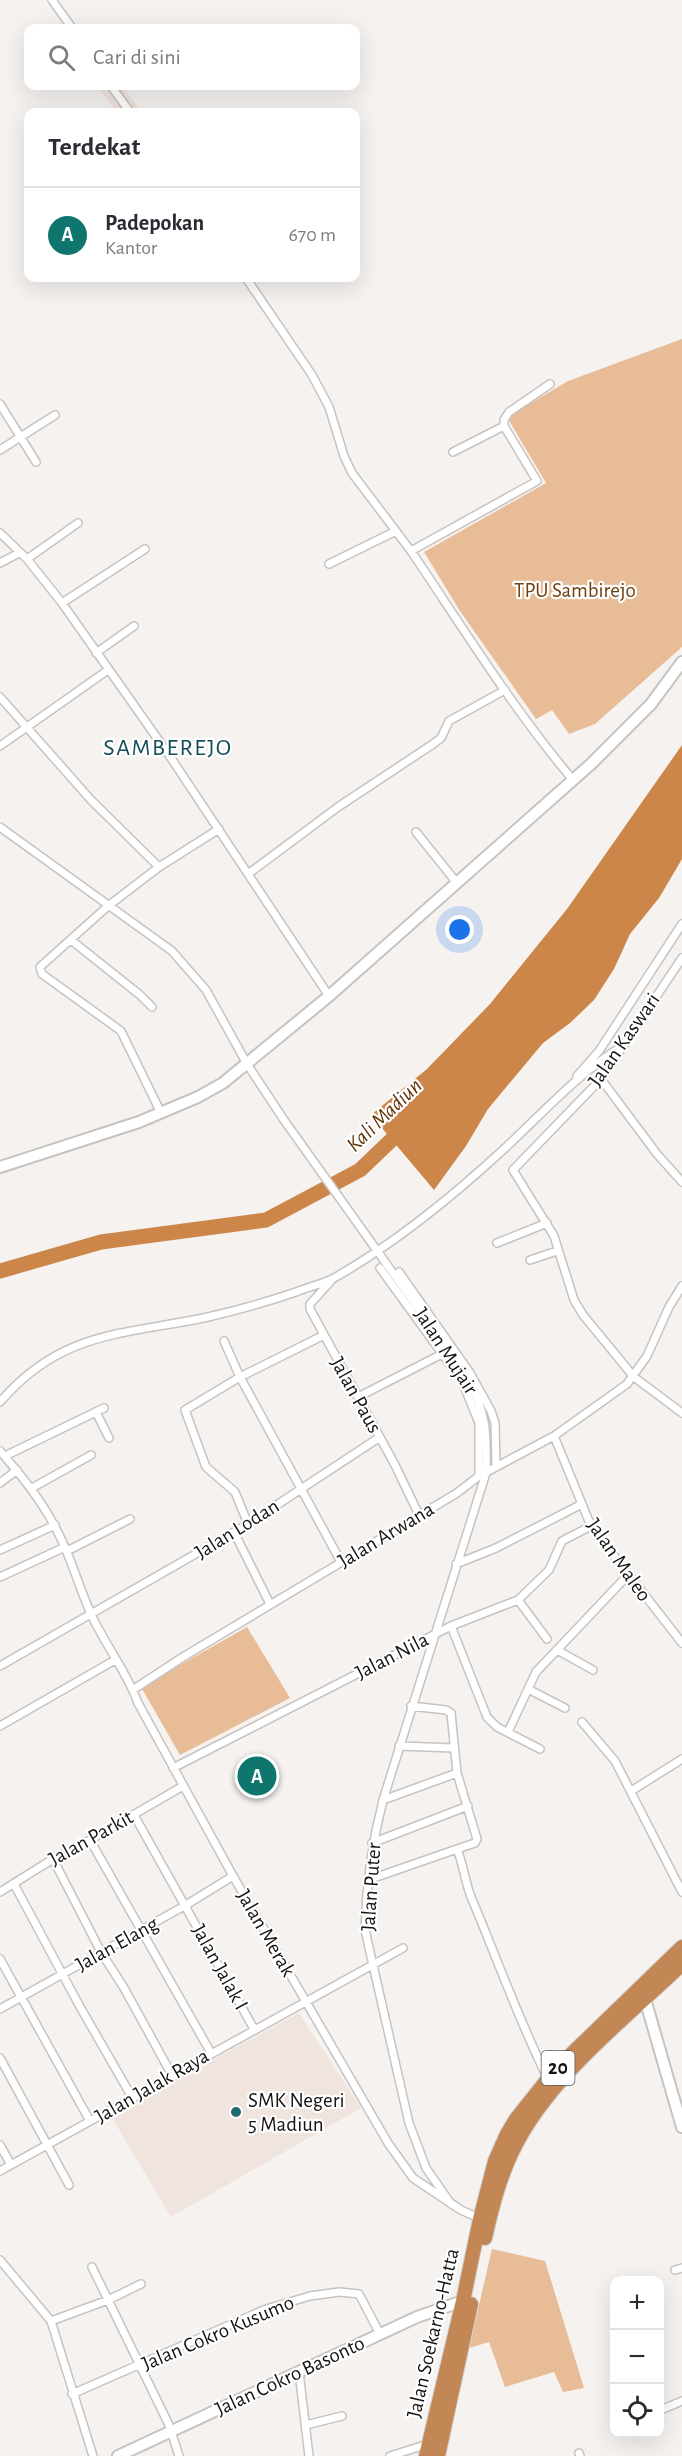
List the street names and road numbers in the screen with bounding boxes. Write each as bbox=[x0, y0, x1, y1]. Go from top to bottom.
street label: Jalan Kaswari bbox=[584, 989, 664, 1091]
street label: Jalan Mujair bbox=[410, 1304, 482, 1398]
street label: Jalan Paus bbox=[327, 1353, 385, 1437]
street label: Jalan Lodan bbox=[191, 1495, 283, 1563]
street label: Jalan Arwana bbox=[334, 1498, 438, 1572]
street label: Jalan Maleo bbox=[583, 1515, 655, 1605]
street label: Jalan Nila bbox=[352, 1629, 432, 1683]
street label: Jalan Parkit bbox=[45, 1806, 137, 1870]
street label: Jalan Puter bbox=[357, 1842, 385, 1932]
street label: Jalan Merak bbox=[233, 1886, 299, 1980]
street label: Jalan Elang bbox=[72, 1912, 162, 1975]
street label: Jalan Jalak I bbox=[188, 1921, 252, 2013]
street label: Jalan Jalak Raya bbox=[92, 2045, 213, 2127]
road number: 20 bbox=[542, 2051, 574, 2085]
street label: Jalan Soekarno-Hatta bbox=[403, 2246, 463, 2420]
street label: Jalan Cokro Kusumo bbox=[139, 2291, 297, 2375]
street label: Jalan Cokro Basonto bbox=[212, 2332, 368, 2420]

